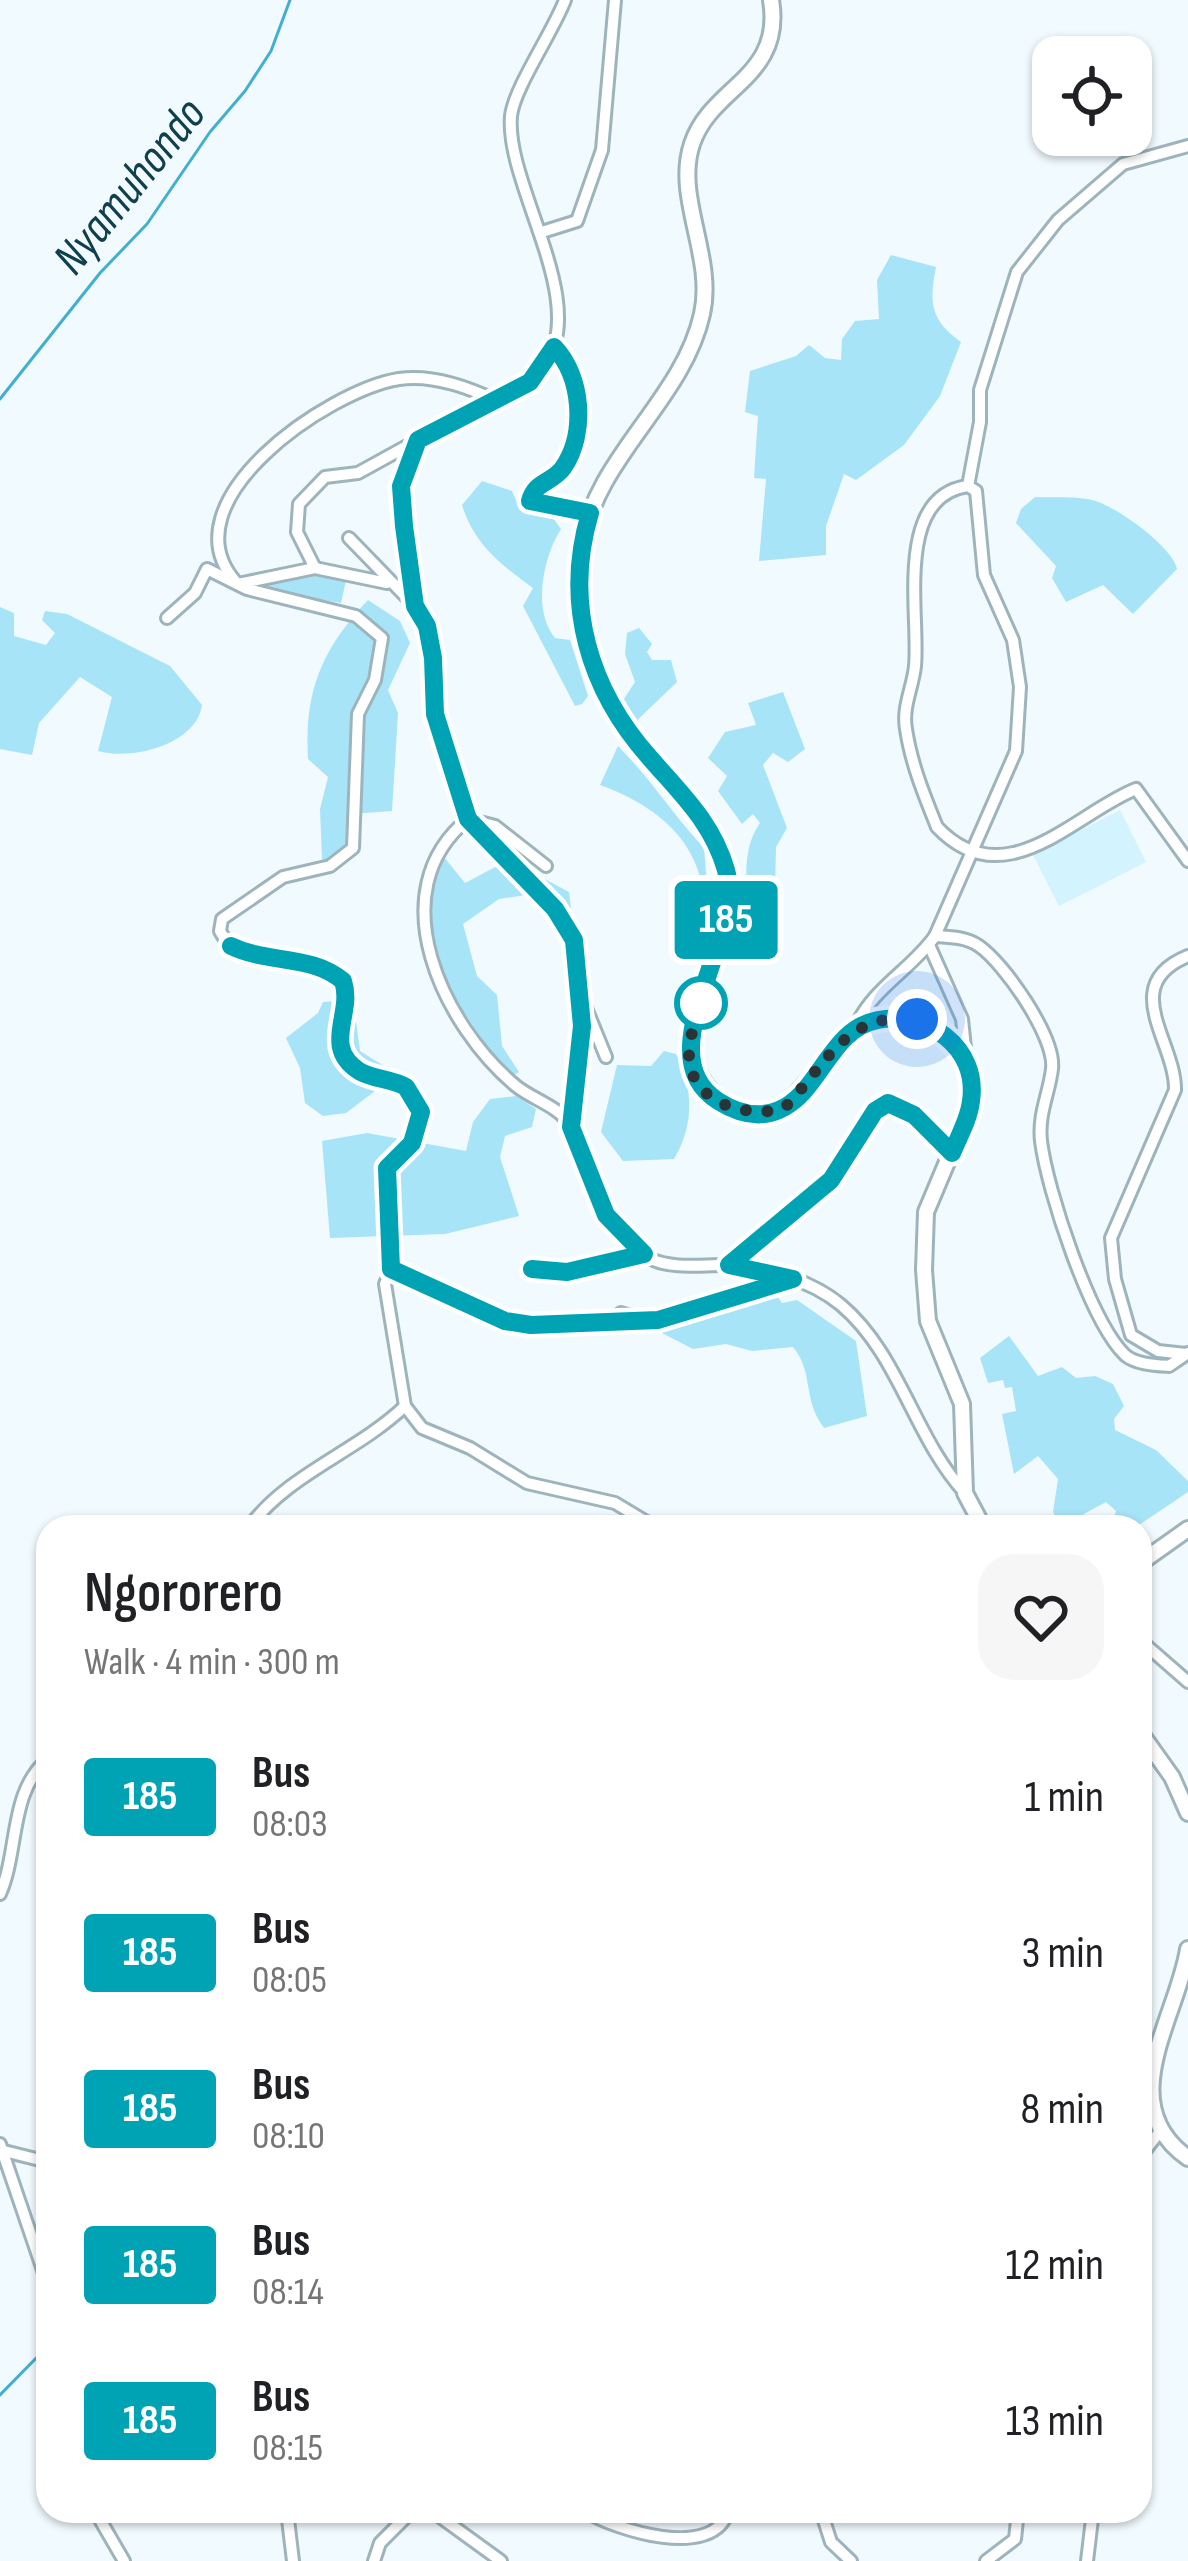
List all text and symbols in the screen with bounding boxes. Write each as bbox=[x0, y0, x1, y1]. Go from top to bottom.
map controls bbox=[1032, 36, 1152, 156]
button: locate bbox=[1032, 36, 1152, 156]
water label: Nyamuhondo bbox=[42, 87, 218, 286]
line badge: 185 bbox=[657, 881, 795, 959]
text: 185 bbox=[699, 894, 753, 945]
unlabelled marker bbox=[676, 978, 726, 1028]
your location bbox=[887, 989, 947, 1049]
button: heart bbox=[978, 1554, 1104, 1680]
text: Ngororero bbox=[84, 1560, 283, 1628]
text: Walk · 4 min · 300 m bbox=[84, 1639, 340, 1686]
text: Bus bbox=[252, 1746, 310, 1801]
text: 1 min bbox=[1025, 1770, 1104, 1825]
text: 185 bbox=[123, 1771, 177, 1822]
text: 08:03 bbox=[252, 1801, 328, 1848]
text: Bus bbox=[252, 1902, 310, 1957]
text: 3 min bbox=[1021, 1926, 1104, 1981]
text: 185 bbox=[123, 1927, 177, 1978]
text: 08:05 bbox=[252, 1957, 327, 2004]
text: Bus bbox=[252, 2058, 310, 2113]
text: 8 min bbox=[1021, 2082, 1104, 2137]
text: 185 bbox=[123, 2083, 177, 2134]
text: 08:10 bbox=[252, 2113, 325, 2160]
text: Bus bbox=[252, 2214, 310, 2269]
text: 12 min bbox=[1006, 2238, 1104, 2293]
text: 185 bbox=[123, 2239, 177, 2290]
text: 08:14 bbox=[252, 2269, 324, 2316]
text: Bus bbox=[252, 2370, 310, 2425]
text: 13 min bbox=[1006, 2394, 1104, 2449]
text: 185 bbox=[123, 2395, 177, 2446]
text: 08:15 bbox=[252, 2425, 323, 2472]

